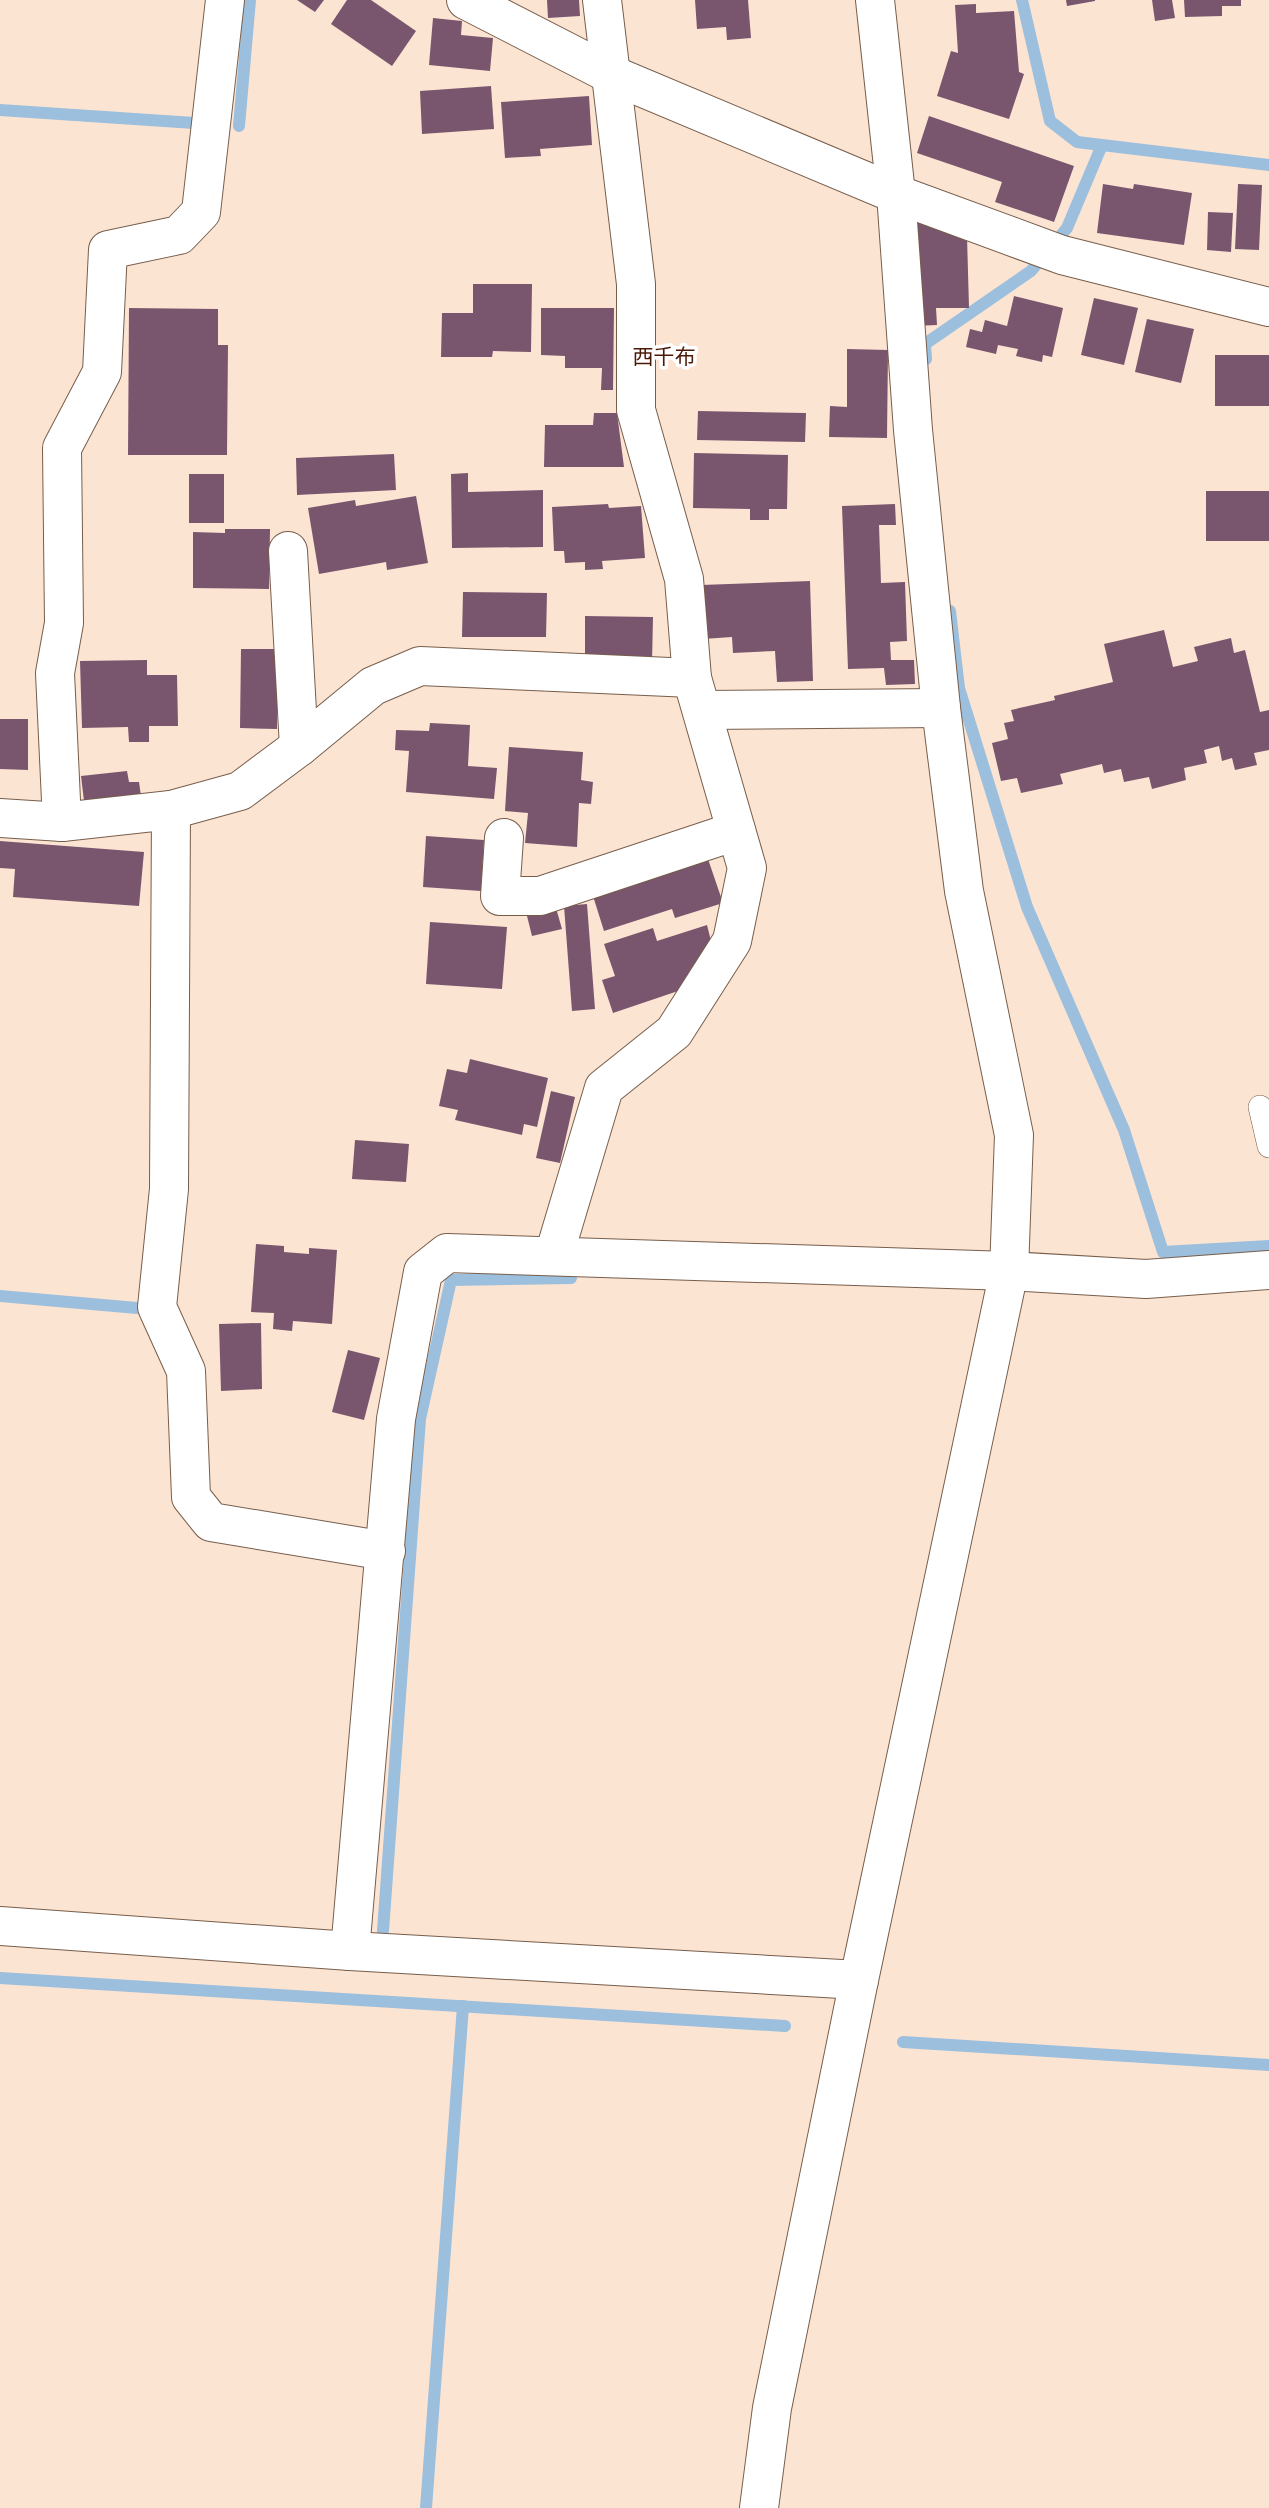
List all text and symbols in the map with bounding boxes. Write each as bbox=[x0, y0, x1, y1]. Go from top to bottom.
district label: 西千布 bbox=[633, 343, 696, 368]

